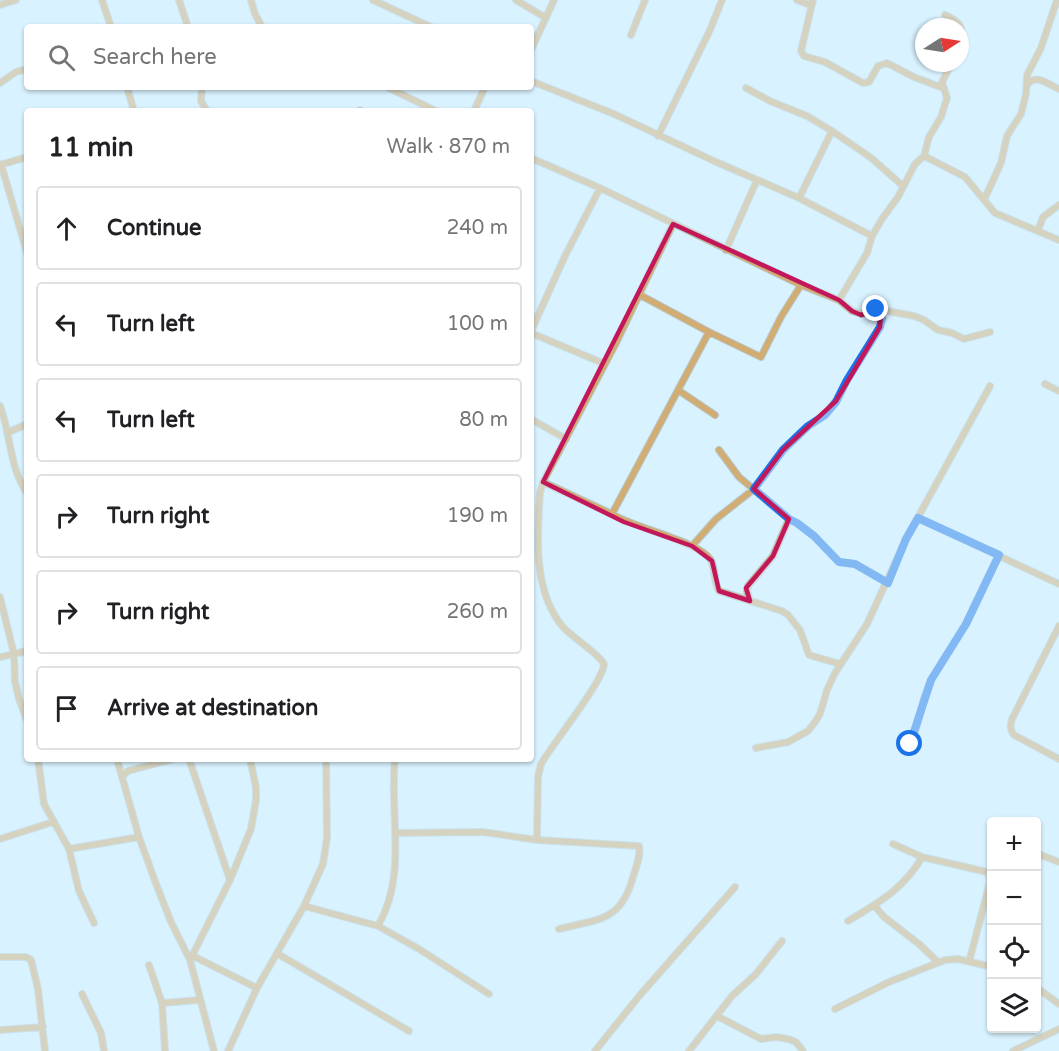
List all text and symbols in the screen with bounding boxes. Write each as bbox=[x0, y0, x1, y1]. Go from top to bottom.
north arrow bbox=[915, 18, 969, 72]
search box bbox=[24, 24, 534, 90]
icon: search bbox=[45, 41, 78, 74]
text: Search here bbox=[93, 44, 217, 70]
text: 11 min bbox=[48, 132, 134, 163]
text: Walk · 870 m bbox=[387, 135, 510, 159]
icon: ahead bbox=[50, 212, 83, 245]
text: Continue bbox=[107, 215, 202, 241]
text: 240 m bbox=[447, 216, 508, 240]
route end bbox=[862, 295, 888, 321]
icon: left bbox=[50, 308, 83, 341]
text: Turn left bbox=[107, 311, 195, 337]
text: 100 m bbox=[447, 312, 508, 336]
icon: left bbox=[50, 404, 83, 437]
text: Turn left bbox=[107, 407, 195, 433]
text: 80 m bbox=[459, 408, 508, 432]
icon: right bbox=[50, 500, 83, 533]
text: Turn right bbox=[107, 503, 209, 529]
text: 190 m bbox=[447, 504, 508, 528]
icon: right bbox=[50, 596, 83, 629]
text: Turn right bbox=[107, 599, 209, 625]
text: 260 m bbox=[447, 600, 508, 624]
icon: arrive bbox=[50, 692, 83, 725]
text: Arrive at destination bbox=[107, 695, 318, 721]
route start bbox=[896, 730, 922, 756]
map controls bbox=[987, 817, 1041, 1033]
button: + bbox=[987, 817, 1041, 871]
button: − bbox=[987, 871, 1041, 925]
button: locate bbox=[987, 925, 1041, 979]
button: layers bbox=[987, 979, 1041, 1033]

